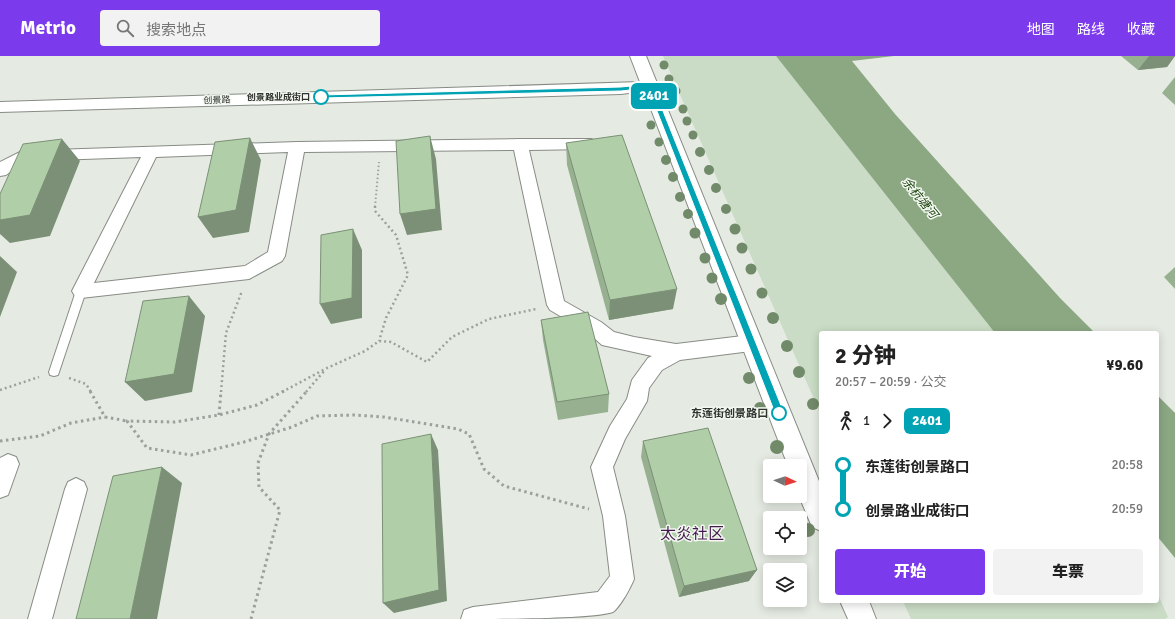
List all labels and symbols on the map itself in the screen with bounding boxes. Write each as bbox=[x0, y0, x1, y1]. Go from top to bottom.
line badge: 2401 bbox=[626, 83, 682, 109]
marker: 创景路业成街口 bbox=[313, 89, 329, 105]
place label: 创景路业成街口 bbox=[246, 91, 310, 103]
street label: 创景路 bbox=[203, 94, 231, 106]
water label: 余杭塘河 bbox=[899, 175, 942, 223]
marker: 东莲街创景路口 bbox=[771, 405, 787, 421]
place label: 东莲街创景路口 bbox=[691, 407, 768, 420]
north arrow bbox=[763, 459, 807, 503]
district label: 太炎社区 bbox=[660, 524, 724, 544]

